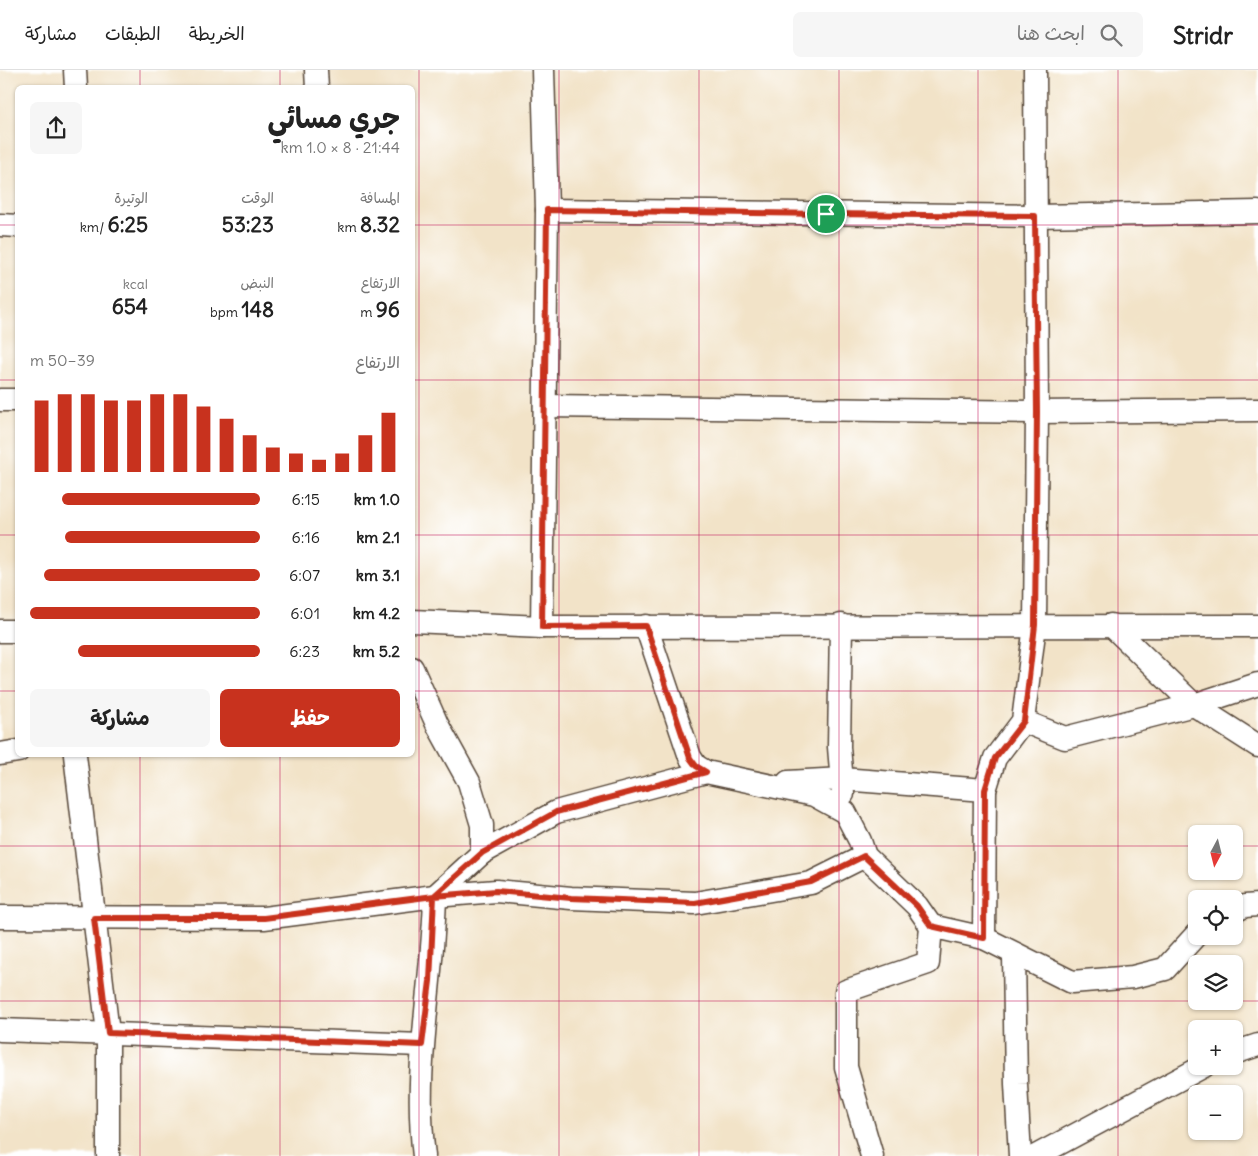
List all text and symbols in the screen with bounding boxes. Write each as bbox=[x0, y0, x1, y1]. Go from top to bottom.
search box bbox=[793, 12, 1143, 57]
text: Stridr bbox=[1173, 20, 1233, 50]
text: ابحث هنا bbox=[1017, 21, 1085, 45]
icon: search bbox=[1097, 21, 1125, 49]
text: مشاركة bbox=[25, 22, 77, 45]
text: الطبقات bbox=[105, 22, 161, 45]
text: الخريطة bbox=[189, 22, 245, 45]
text: جري مسائي bbox=[268, 100, 400, 136]
button: share bbox=[30, 102, 82, 154]
text: 21:44 · 8 × 1.0 km bbox=[280, 137, 400, 157]
text: الوتيرة bbox=[114, 189, 148, 207]
text: الوقت bbox=[241, 189, 274, 207]
text: المسافة bbox=[360, 189, 400, 207]
pin bbox=[805, 193, 847, 235]
icon: arrive bbox=[812, 200, 840, 228]
text: 6:25 bbox=[108, 211, 148, 238]
text: 53:23 bbox=[222, 211, 274, 238]
text: 8.32 bbox=[360, 211, 400, 238]
text: /km bbox=[80, 218, 108, 236]
text: km bbox=[337, 218, 360, 236]
text: النبض bbox=[241, 274, 274, 292]
text: الارتفاع bbox=[361, 274, 400, 292]
text: kcal bbox=[123, 275, 148, 293]
text: 654 bbox=[112, 293, 148, 320]
text: 148 bbox=[241, 296, 274, 323]
text: 96 bbox=[376, 296, 400, 323]
text: bpm bbox=[210, 303, 241, 321]
text: m bbox=[360, 303, 376, 321]
text: 39–50 m bbox=[30, 350, 95, 370]
text: الارتفاع bbox=[355, 352, 400, 372]
text: 6:15 bbox=[292, 489, 320, 509]
text: 1.0 km bbox=[354, 489, 400, 509]
text: 6:16 bbox=[292, 527, 320, 547]
text: 2.1 km bbox=[356, 527, 400, 547]
text: 6:07 bbox=[289, 565, 320, 585]
text: 3.1 km bbox=[356, 565, 400, 585]
text: 6:01 bbox=[290, 603, 320, 623]
text: 4.2 km bbox=[353, 603, 400, 623]
text: 6:23 bbox=[289, 641, 320, 661]
text: 5.2 km bbox=[353, 641, 400, 661]
button: مشاركة bbox=[30, 689, 210, 747]
button: حفظ bbox=[220, 689, 400, 747]
north arrow bbox=[1188, 825, 1242, 880]
map controls bbox=[1188, 825, 1243, 1140]
button: locate bbox=[1188, 890, 1243, 945]
button: layers bbox=[1188, 955, 1243, 1010]
button: + bbox=[1188, 1020, 1243, 1075]
button: − bbox=[1188, 1085, 1243, 1140]

